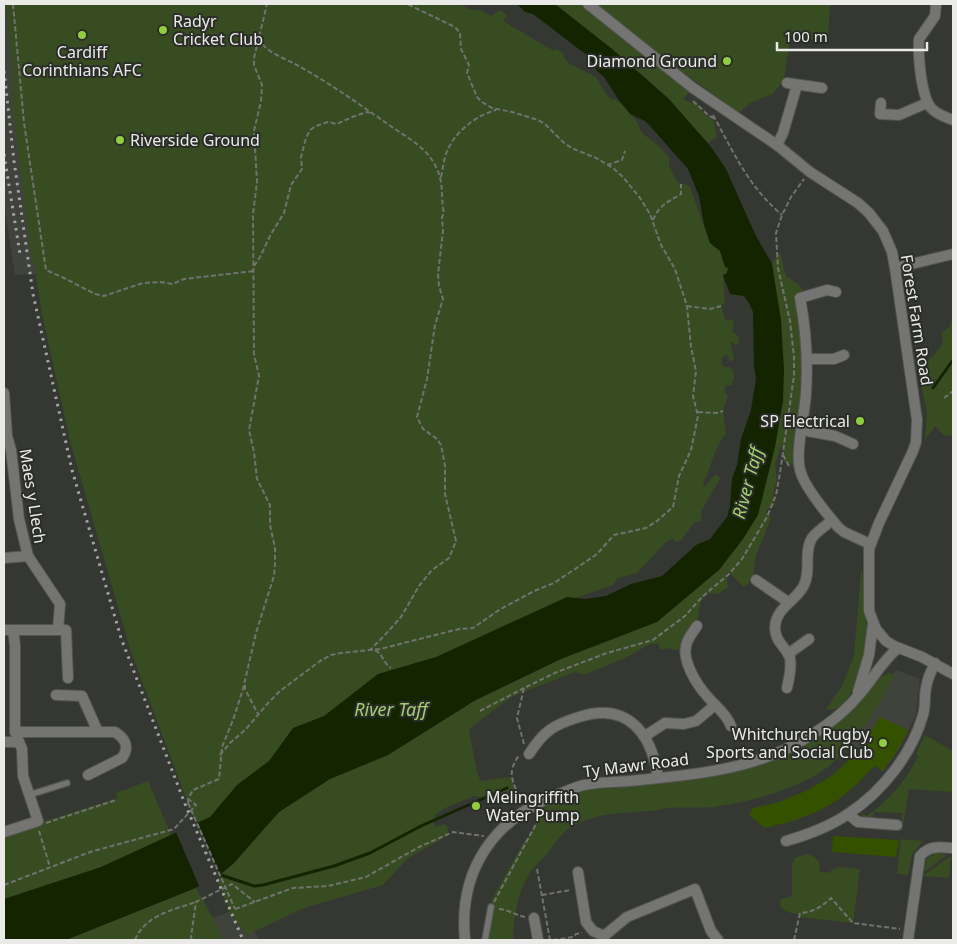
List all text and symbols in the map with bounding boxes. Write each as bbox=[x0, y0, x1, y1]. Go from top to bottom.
place label: Radyr Cricket Club bbox=[173, 10, 263, 50]
scale bar bbox=[777, 20, 927, 52]
marker: Radyr Cricket Club bbox=[157, 24, 169, 36]
text: 100 m bbox=[784, 26, 828, 46]
marker: Cardiff Corinthians AFC bbox=[76, 29, 88, 41]
place label: Cardiff Corinthians AFC bbox=[22, 41, 142, 81]
place label: Diamond Ground bbox=[586, 50, 717, 72]
marker: Diamond Ground bbox=[721, 55, 733, 67]
place label: Riverside Ground bbox=[130, 129, 260, 151]
marker: Riverside Ground bbox=[114, 134, 126, 146]
street label: Forest Farm Road bbox=[896, 253, 938, 387]
place label: SP Electrical bbox=[760, 410, 850, 432]
marker: SP Electrical bbox=[854, 415, 866, 427]
water label: River Taff bbox=[726, 442, 769, 521]
street label: Maes y Llech bbox=[15, 447, 51, 545]
water label: River Taff bbox=[354, 697, 430, 721]
place label: Whitchurch Rugby, Sports and Social Club bbox=[706, 723, 873, 763]
marker: Whitchurch Rugby, Sports and Social Club bbox=[877, 737, 889, 749]
street label: Ty Mawr Road bbox=[582, 748, 690, 782]
place label: Melingriffith Water Pump bbox=[486, 786, 579, 826]
marker: Melingriffith Water Pump bbox=[470, 800, 482, 812]

